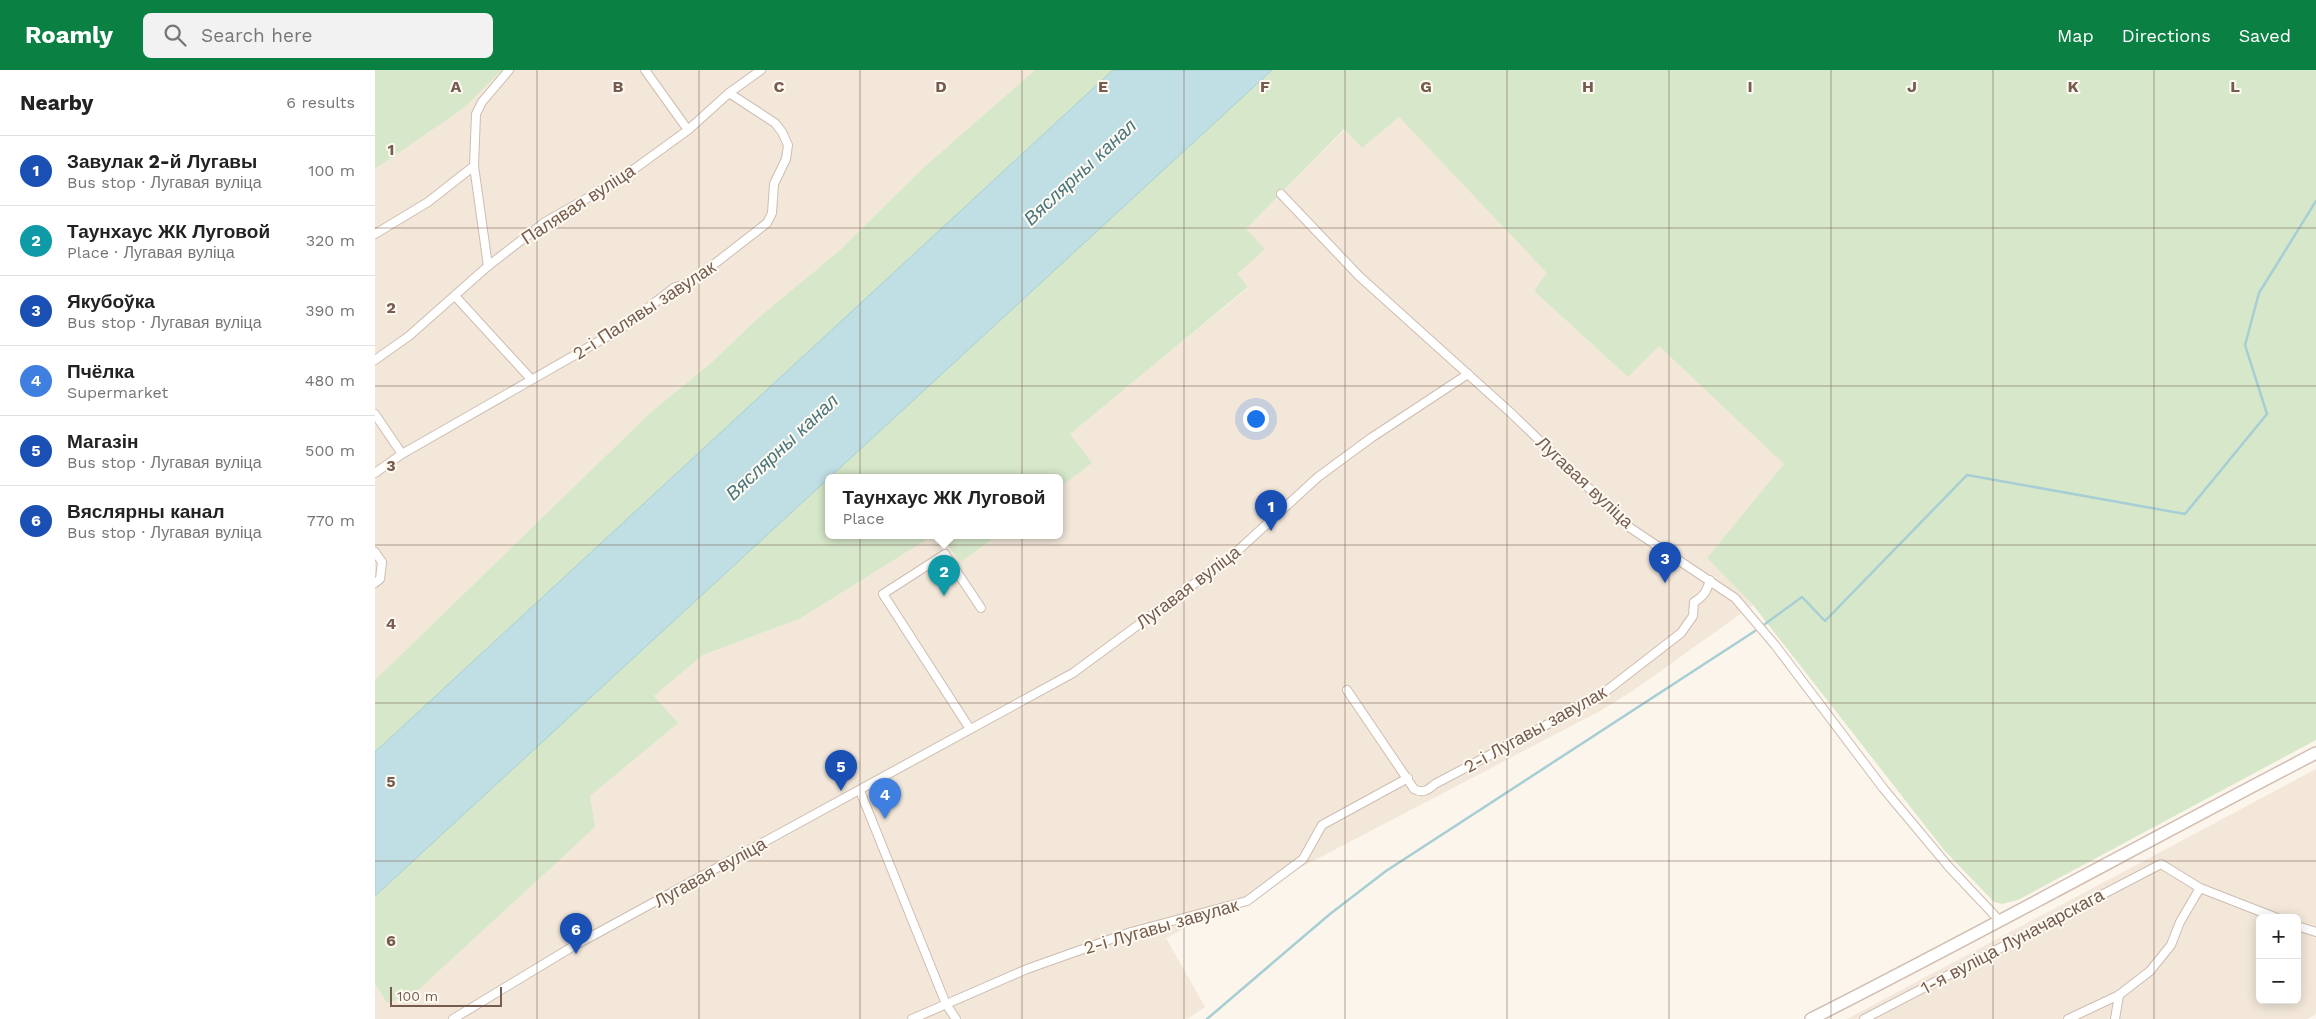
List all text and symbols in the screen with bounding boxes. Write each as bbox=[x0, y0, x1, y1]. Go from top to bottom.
search box bbox=[143, 13, 493, 58]
text: Roamly bbox=[25, 21, 113, 49]
icon: search bbox=[161, 21, 189, 49]
text: Search here bbox=[201, 24, 312, 47]
text: Map bbox=[2057, 25, 2094, 46]
text: Directions bbox=[2122, 25, 2211, 46]
text: Saved bbox=[2239, 25, 2291, 46]
text: A bbox=[451, 77, 462, 96]
text: B bbox=[613, 77, 624, 96]
text: C bbox=[774, 77, 785, 96]
text: D bbox=[935, 77, 947, 96]
text: E bbox=[1098, 77, 1108, 96]
text: F bbox=[1260, 77, 1270, 96]
text: G bbox=[1420, 77, 1432, 96]
text: H bbox=[1582, 77, 1594, 96]
text: I bbox=[1747, 77, 1753, 96]
text: J bbox=[1907, 77, 1917, 96]
text: K bbox=[2067, 77, 2079, 96]
text: L bbox=[2230, 77, 2240, 96]
text: Nearby bbox=[20, 90, 93, 115]
text: 6 results bbox=[286, 93, 355, 112]
water label: Вяслярны канал bbox=[1019, 114, 1141, 230]
text: 1 bbox=[388, 140, 394, 159]
text: Завулак 2-й Лугавы bbox=[67, 150, 257, 173]
street label: Палявая вуліца bbox=[517, 159, 639, 248]
text: 1 bbox=[33, 161, 39, 180]
text: 100 m bbox=[308, 161, 355, 180]
text: Bus stop · Лугавая вуліца bbox=[67, 173, 262, 192]
text: Таунхаус ЖК Луговой bbox=[67, 220, 270, 243]
text: 2 bbox=[31, 231, 41, 250]
text: 320 m bbox=[306, 231, 355, 250]
text: Place · Лугавая вуліца bbox=[67, 243, 235, 262]
street label: 2-і Палявы завулак bbox=[569, 256, 719, 364]
text: Якубоўка bbox=[67, 290, 155, 313]
text: 2 bbox=[386, 298, 396, 317]
text: 3 bbox=[31, 301, 41, 320]
text: 390 m bbox=[305, 301, 355, 320]
text: Bus stop · Лугавая вуліца bbox=[67, 313, 262, 332]
text: Пчёлка bbox=[67, 360, 134, 383]
text: 4 bbox=[31, 371, 41, 390]
text: 480 m bbox=[305, 371, 355, 390]
text: Supermarket bbox=[67, 383, 168, 402]
water label: Вяслярны канал bbox=[721, 389, 843, 505]
your location bbox=[1243, 406, 1269, 432]
text: Магазін bbox=[67, 430, 139, 453]
street label: Лугавая вуліца bbox=[1532, 432, 1639, 533]
text: 5 bbox=[31, 441, 41, 460]
text: 500 m bbox=[305, 441, 355, 460]
text: Bus stop · Лугавая вуліца bbox=[67, 453, 262, 472]
text: 3 bbox=[386, 456, 396, 475]
popup bbox=[825, 474, 1063, 539]
text: Таунхаус ЖК Луговой bbox=[842, 486, 1046, 509]
pin: 1 bbox=[1255, 490, 1287, 531]
text: Вяслярны канал bbox=[67, 500, 224, 523]
text: Place bbox=[842, 509, 884, 528]
text: 6 bbox=[31, 511, 41, 530]
text: 770 m bbox=[307, 511, 355, 530]
text: Bus stop · Лугавая вуліца bbox=[67, 523, 262, 542]
street label: Лугавая вуліца bbox=[1132, 540, 1245, 633]
pin: 3 bbox=[1649, 542, 1681, 583]
pin: 2 bbox=[928, 555, 960, 596]
text: 4 bbox=[386, 614, 396, 633]
street label: 2-і Лугавы завулак bbox=[1460, 681, 1610, 777]
pin: 5 bbox=[825, 750, 857, 791]
text: 5 bbox=[386, 772, 396, 791]
pin: 4 bbox=[869, 778, 901, 819]
street label: Лугавая вуліца bbox=[650, 832, 771, 911]
street label: 1-я вуліца Луначарскага bbox=[1917, 883, 2108, 998]
street label: 2-і Лугавы завулак bbox=[1081, 894, 1241, 958]
pin: 6 bbox=[560, 913, 592, 954]
map controls bbox=[2256, 914, 2301, 1004]
button: + bbox=[2256, 914, 2301, 959]
text: 6 bbox=[386, 931, 396, 950]
button: − bbox=[2256, 959, 2301, 1004]
scale bar bbox=[390, 984, 503, 1007]
text: 100 m bbox=[397, 988, 438, 1004]

